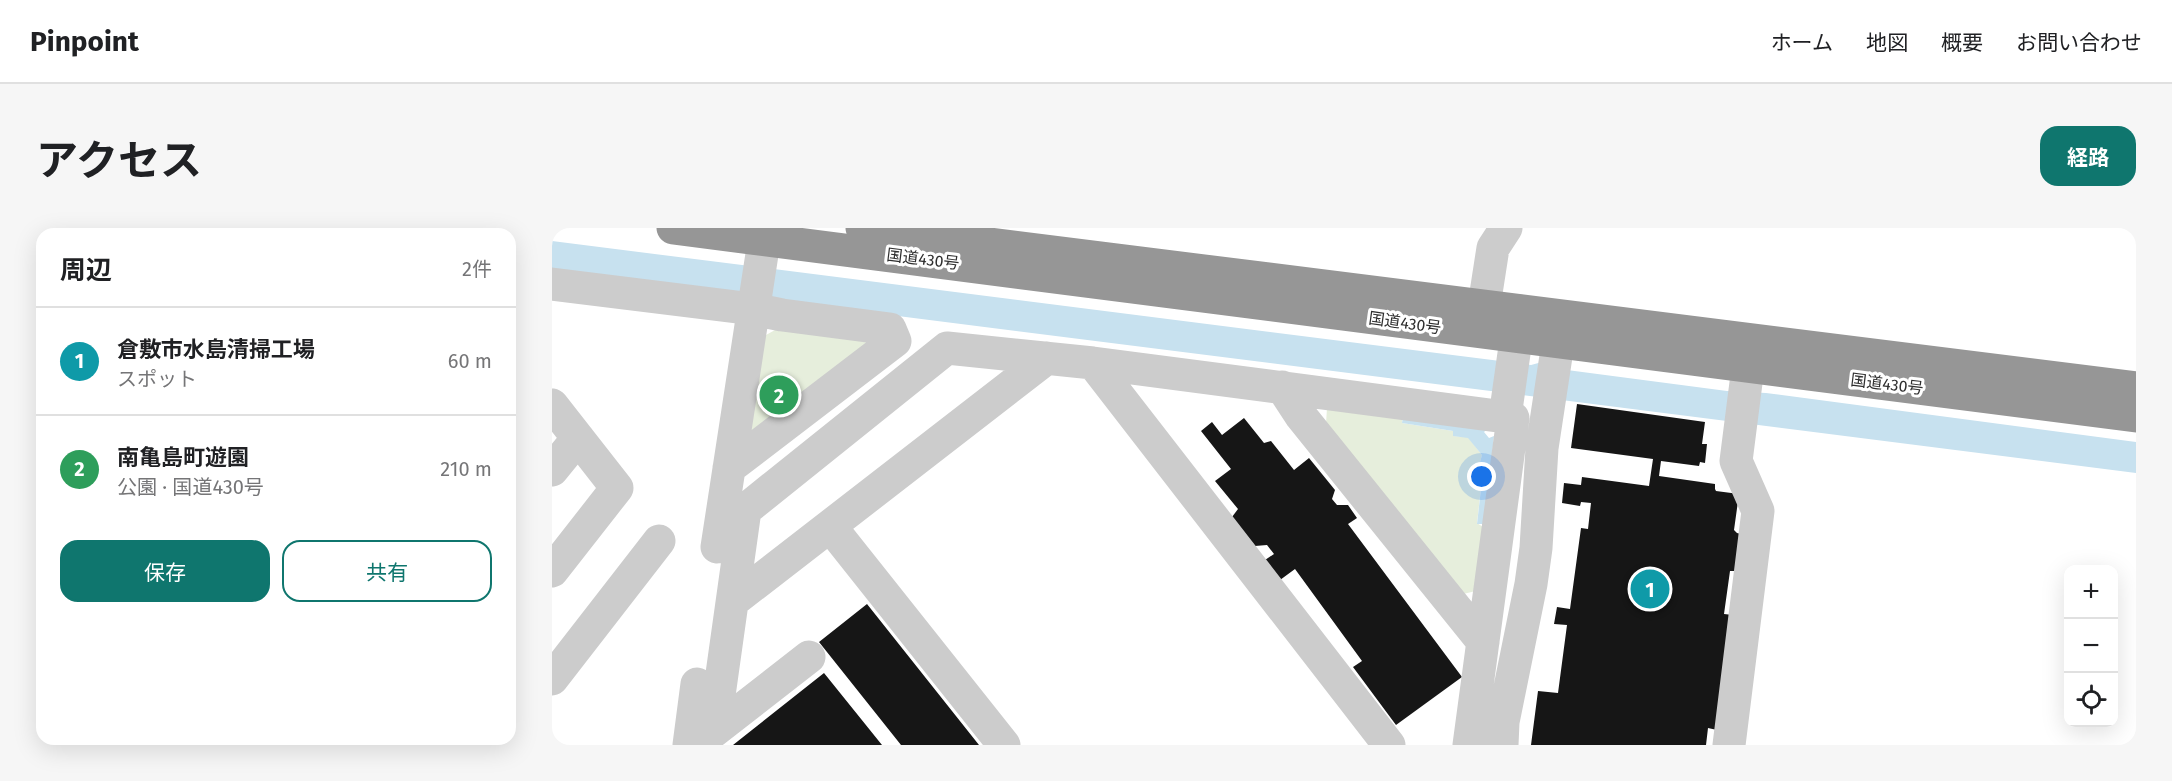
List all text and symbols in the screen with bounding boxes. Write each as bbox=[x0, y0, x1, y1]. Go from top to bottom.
text: Pinpoint bbox=[30, 25, 139, 58]
text: ホーム bbox=[1771, 30, 1833, 56]
text: 地図 bbox=[1866, 30, 1908, 56]
text: 概要 bbox=[1941, 30, 1983, 56]
text: お問い合わせ bbox=[2016, 30, 2142, 56]
button: 経路 bbox=[2040, 126, 2136, 186]
text: アクセス bbox=[36, 136, 202, 186]
street label: 国道430号 bbox=[886, 245, 960, 273]
text: 周辺 bbox=[60, 255, 112, 286]
text: 2件 bbox=[462, 257, 492, 281]
street label: 国道430号 bbox=[1367, 309, 1443, 337]
text: 倉敷市水島清掃工場 bbox=[117, 336, 315, 363]
text: 1 bbox=[75, 349, 84, 373]
text: 60 m bbox=[448, 349, 492, 373]
text: スポット bbox=[117, 367, 197, 391]
street label: 国道430号 bbox=[1850, 370, 1924, 398]
pin: 2 bbox=[760, 372, 798, 418]
text: 南亀島町遊園 bbox=[117, 444, 249, 471]
text: 2 bbox=[74, 457, 85, 481]
text: 210 m bbox=[440, 457, 492, 481]
your location bbox=[1467, 462, 1496, 491]
text: 公園 · 国道430号 bbox=[117, 475, 264, 499]
button: 保存 bbox=[60, 540, 270, 602]
button: 共有 bbox=[282, 540, 492, 602]
map controls bbox=[2064, 565, 2118, 727]
button: + bbox=[2064, 565, 2118, 619]
pin: 1 bbox=[1630, 566, 1670, 612]
button: − bbox=[2064, 619, 2118, 673]
button: locate bbox=[2064, 673, 2118, 727]

